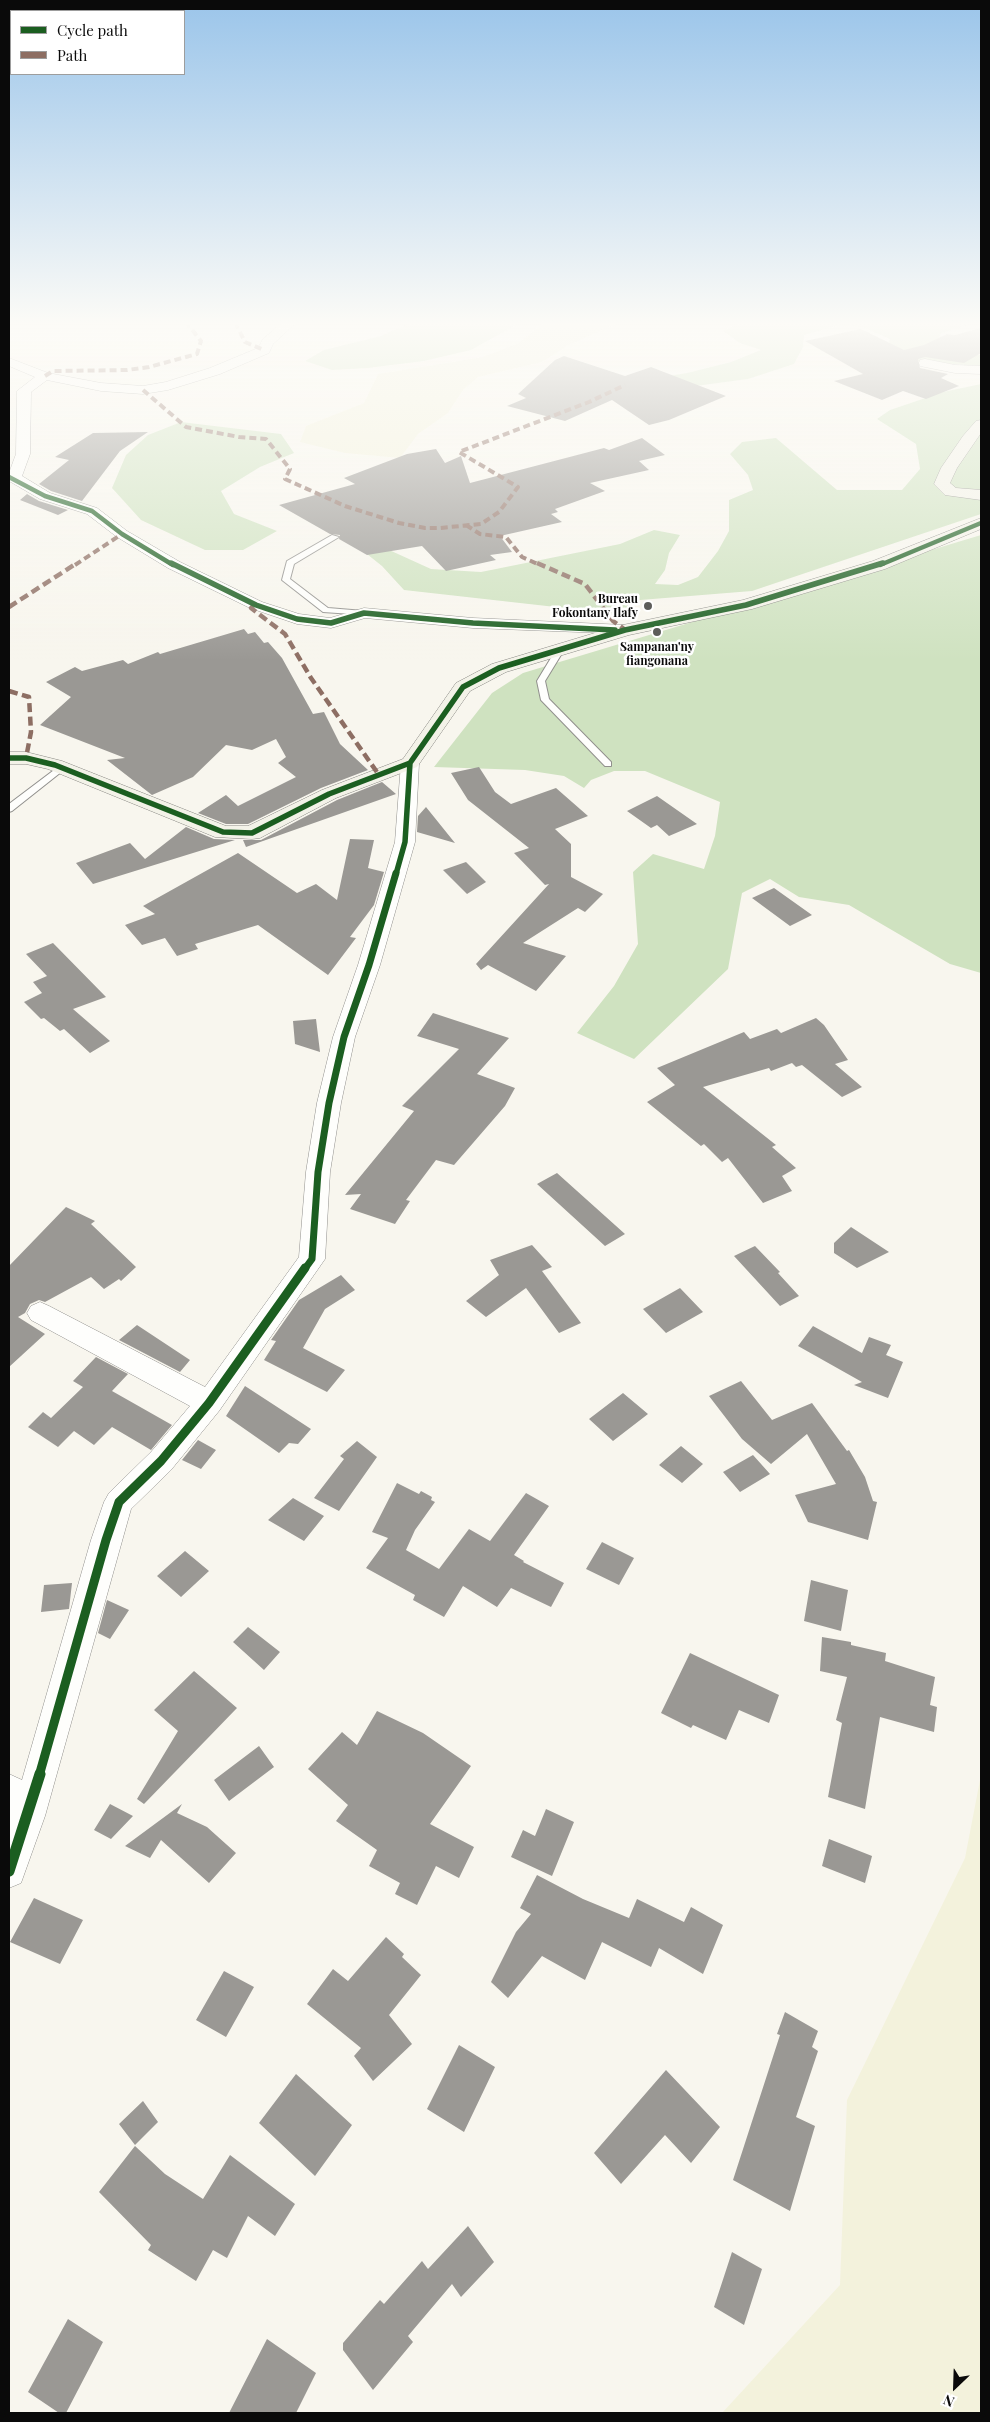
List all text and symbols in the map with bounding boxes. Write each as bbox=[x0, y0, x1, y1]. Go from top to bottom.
legend bbox=[10, 10, 185, 75]
text: Cycle path bbox=[57, 20, 128, 40]
text: Path bbox=[57, 45, 87, 65]
place label: Bureau Fokontany Ilafy bbox=[552, 592, 638, 620]
marker: Bureau Fokontany Ilafy bbox=[642, 600, 654, 612]
marker: Sampanan'ny fiangonana bbox=[651, 626, 663, 638]
place label: Sampanan'ny fiangonana bbox=[620, 640, 694, 668]
north arrow bbox=[930, 2362, 980, 2412]
text: N bbox=[940, 2390, 957, 2412]

